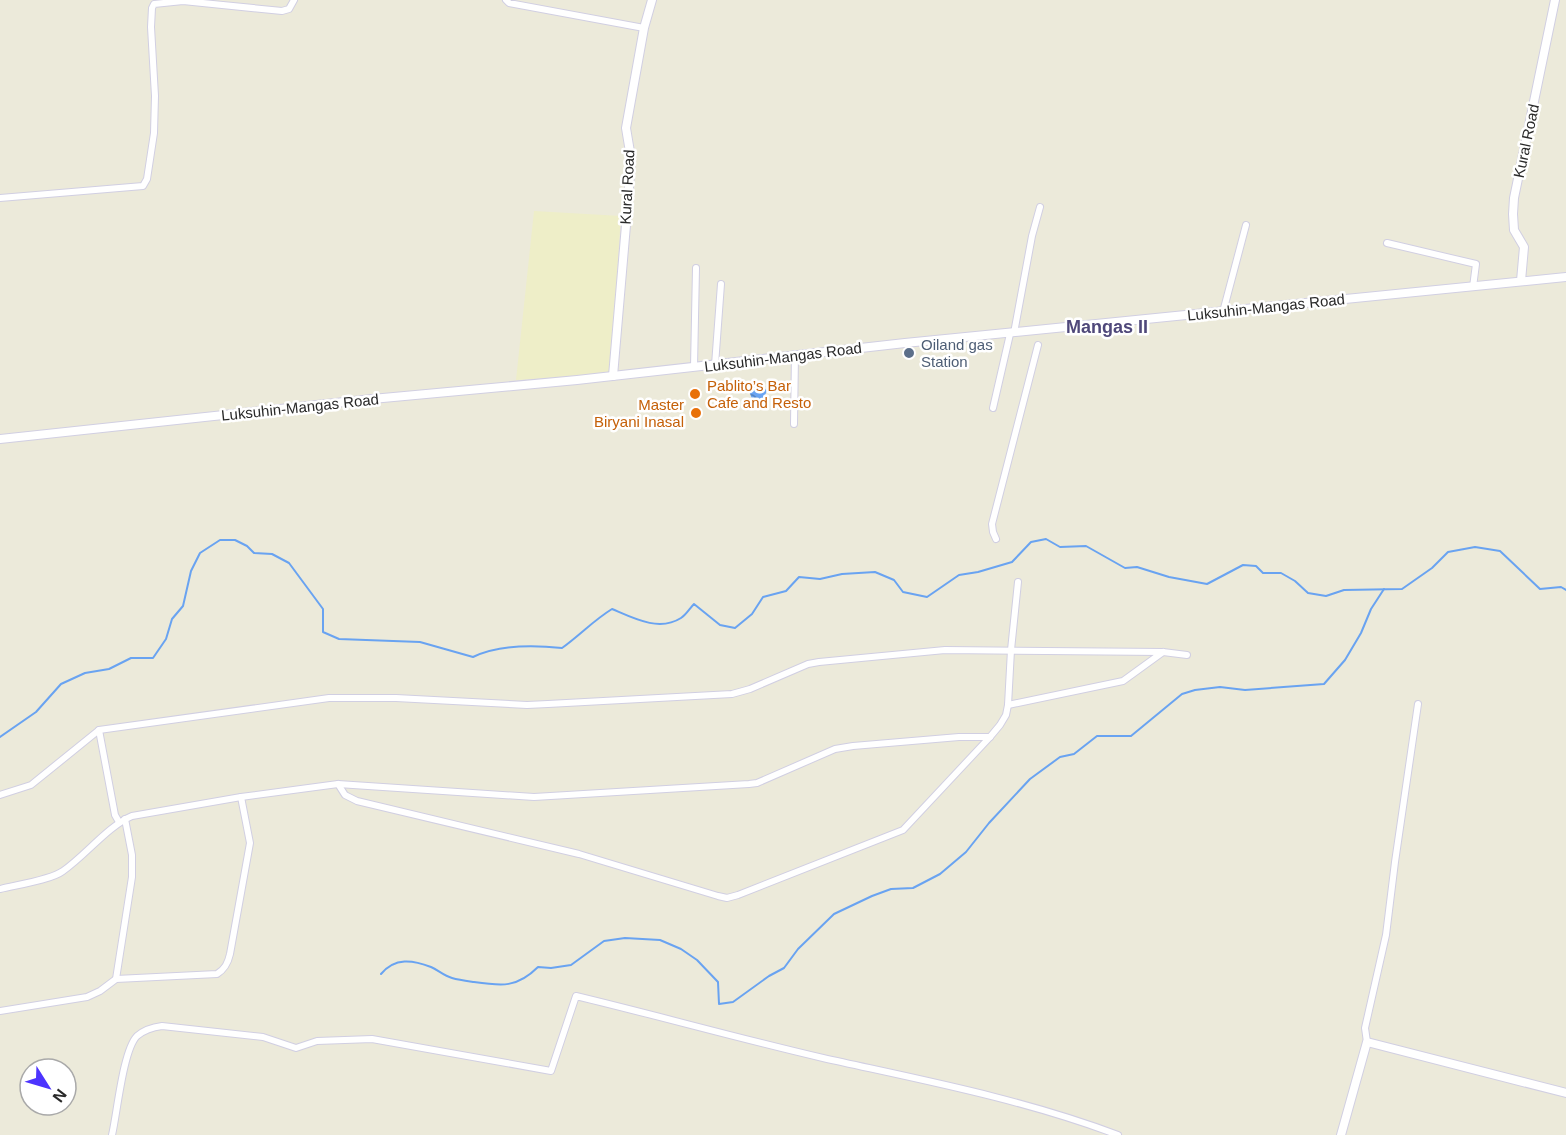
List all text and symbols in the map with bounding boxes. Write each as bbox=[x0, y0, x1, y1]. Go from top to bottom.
street label: Kural Road bbox=[1510, 103, 1542, 179]
street label: Kural Road bbox=[617, 149, 637, 225]
street label: Luksuhin-Mangas Road bbox=[1186, 290, 1346, 324]
district label: Mangas II bbox=[1066, 317, 1148, 337]
place label: Oiland gas Station bbox=[921, 336, 993, 370]
street label: Luksuhin-Mangas Road bbox=[703, 339, 863, 375]
marker: Oiland gas Station bbox=[902, 346, 916, 360]
place label: Pablito’s Bar Cafe and Resto bbox=[707, 377, 811, 411]
marker: Pablito’s Bar Cafe and Resto bbox=[688, 387, 702, 401]
street label: Luksuhin-Mangas Road bbox=[220, 390, 380, 424]
place label: Master Biryani Inasal bbox=[594, 396, 684, 430]
marker: Master Biryani Inasal bbox=[689, 406, 703, 420]
north arrow bbox=[18, 1057, 78, 1117]
text: N bbox=[49, 1086, 70, 1105]

